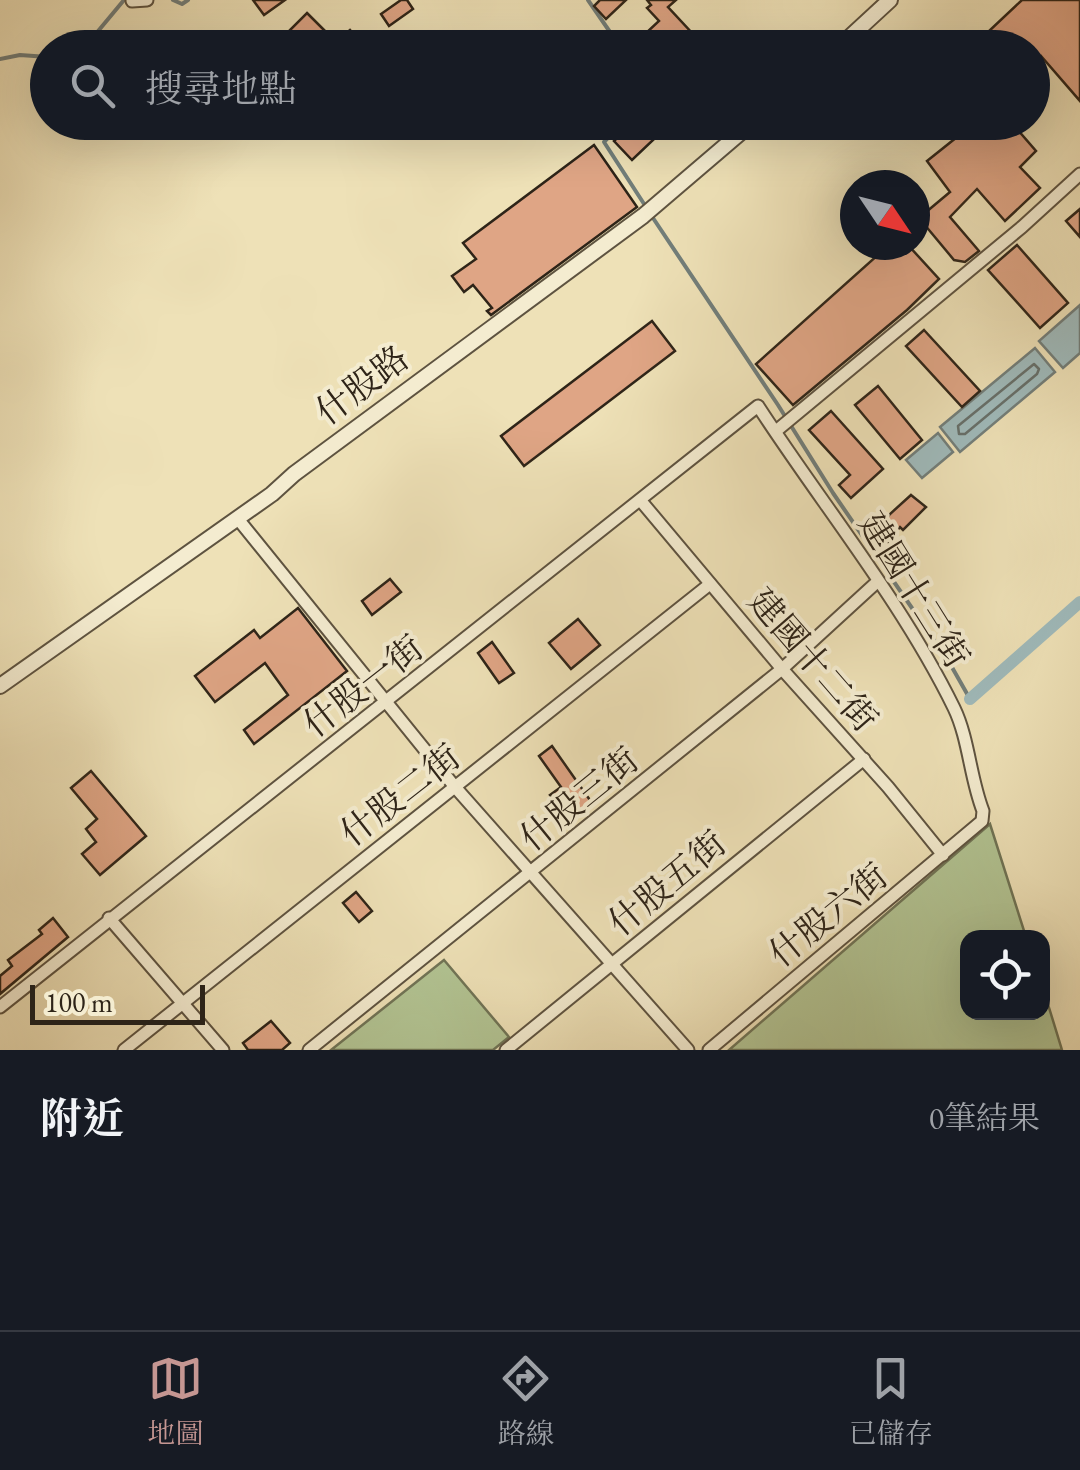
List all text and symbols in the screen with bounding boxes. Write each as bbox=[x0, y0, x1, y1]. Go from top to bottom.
search box bbox=[30, 30, 1050, 140]
icon: search bbox=[65, 58, 120, 113]
text: 搜尋地點 bbox=[145, 64, 297, 113]
north arrow bbox=[840, 170, 930, 260]
street label: 什股路 bbox=[306, 335, 417, 434]
street label: 建國十三街 bbox=[849, 504, 980, 676]
street label: 建國十二街 bbox=[739, 579, 888, 740]
street label: 什股一街 bbox=[294, 625, 432, 746]
street label: 什股二街 bbox=[331, 734, 469, 855]
street label: 什股三街 bbox=[510, 737, 647, 860]
street label: 什股五街 bbox=[599, 820, 735, 945]
street label: 什股六街 bbox=[759, 853, 896, 976]
map controls bbox=[960, 930, 1050, 1020]
button: locate bbox=[960, 930, 1050, 1020]
scale bar bbox=[30, 980, 205, 1024]
text: 100 m bbox=[45, 984, 113, 1020]
text: 附近 bbox=[40, 1091, 124, 1146]
text: 0筆結果 bbox=[929, 1097, 1040, 1139]
tab: 地圖 bbox=[147, 1351, 203, 1451]
tab: 路線 bbox=[498, 1351, 554, 1451]
tab: 已儲存 bbox=[849, 1351, 933, 1451]

